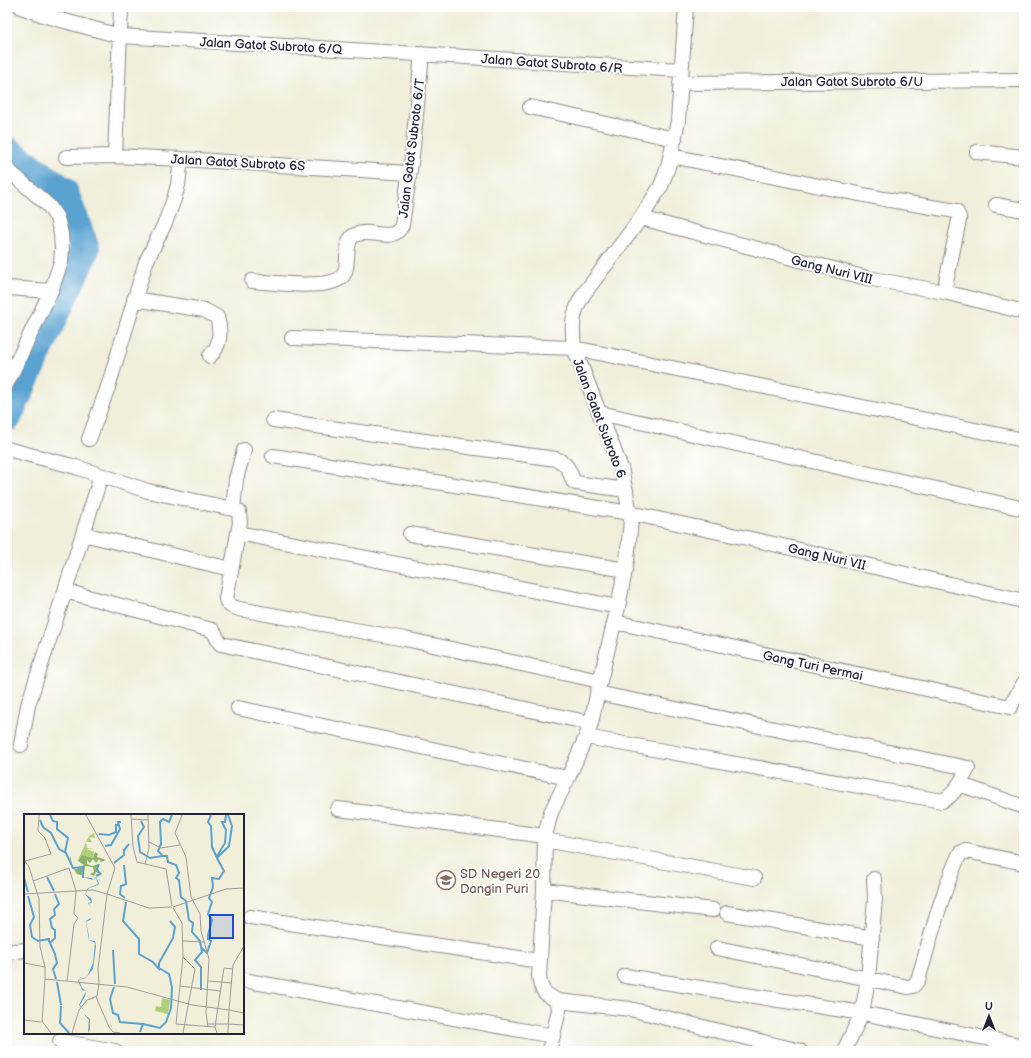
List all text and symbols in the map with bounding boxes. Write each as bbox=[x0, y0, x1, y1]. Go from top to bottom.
street label: Jalan Gatot Subroto 6/Q bbox=[199, 34, 343, 58]
street label: Jalan Gatot Subroto 6/R bbox=[481, 51, 623, 77]
street label: Jalan Gatot Subroto 6/U bbox=[781, 74, 923, 90]
street label: Jalan Gatot Subroto 6/T bbox=[396, 77, 429, 219]
street label: Jalan Gatot Subroto 6S bbox=[170, 151, 306, 175]
street label: Gang Nuri VIII bbox=[789, 252, 874, 288]
street label: Jalan Gatot Subroto 6 bbox=[569, 356, 629, 480]
street label: Gang Nuri VII bbox=[786, 540, 867, 574]
street label: Gang Turi Permai bbox=[761, 648, 864, 684]
inset map bbox=[24, 814, 244, 1034]
place label: SD Negeri 20 Dangin Puri bbox=[460, 866, 540, 897]
school or university icon: SD Negeri 20 Dangin Puri bbox=[435, 869, 457, 891]
north arrow bbox=[969, 996, 1009, 1036]
text: U bbox=[985, 1000, 993, 1013]

